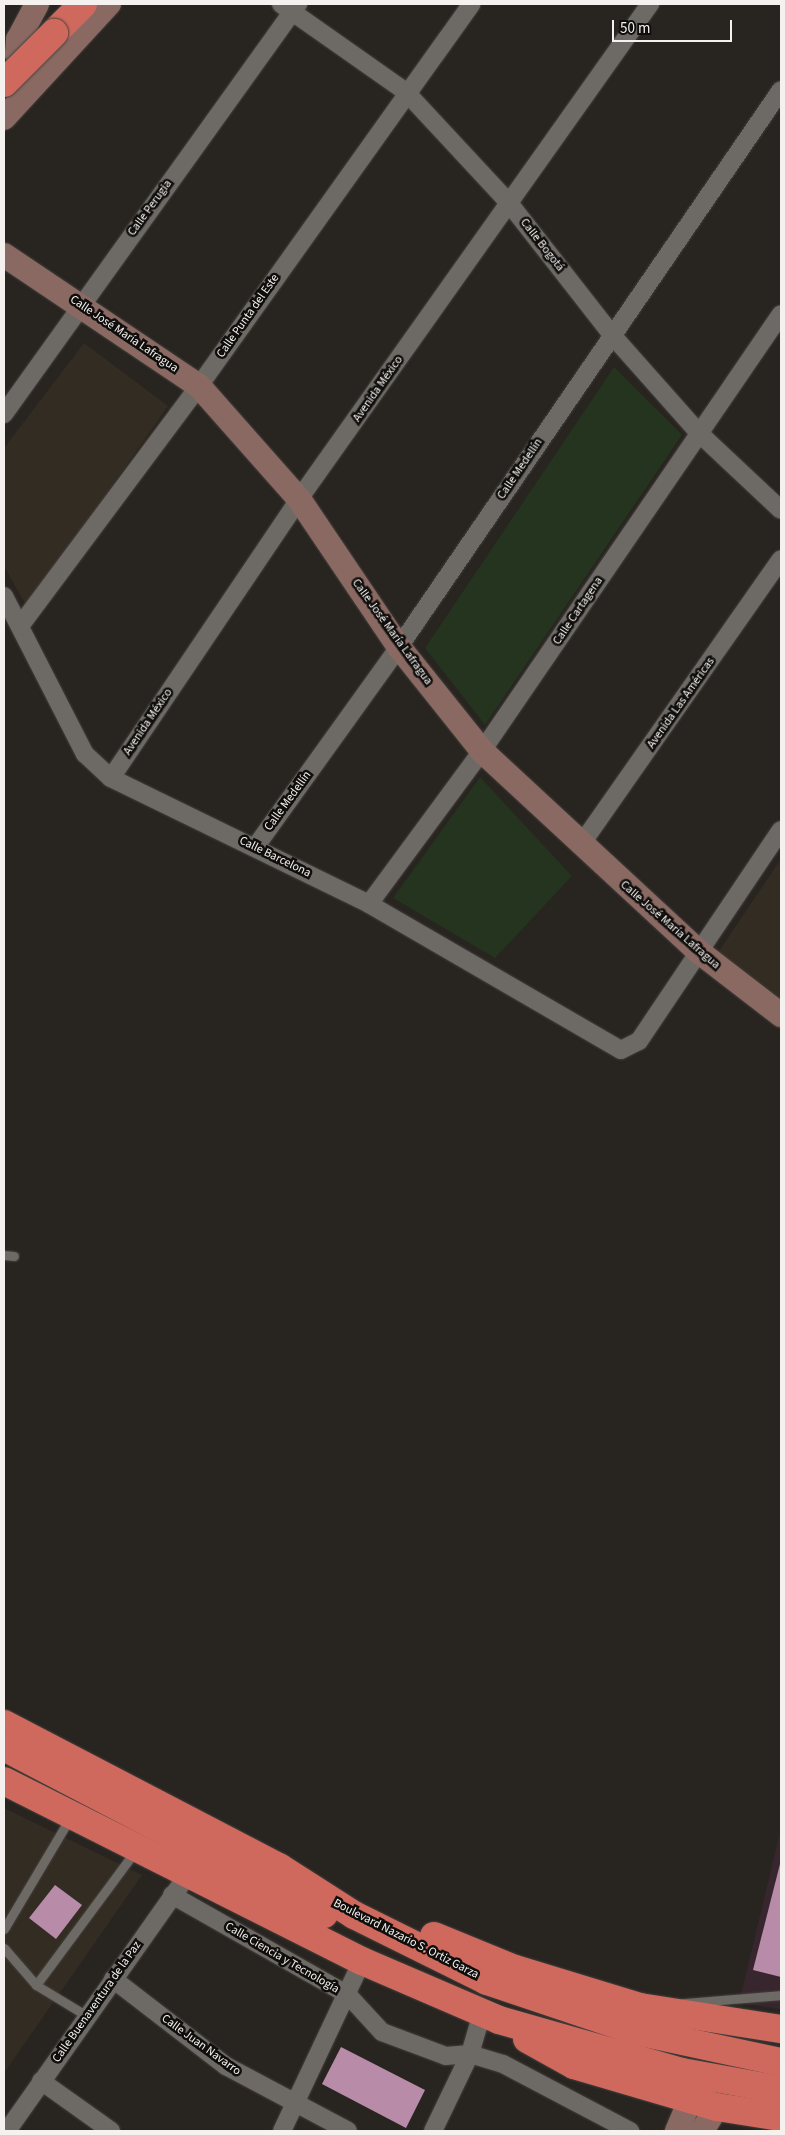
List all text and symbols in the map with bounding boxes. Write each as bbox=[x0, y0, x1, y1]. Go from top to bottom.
scale bar bbox=[615, 10, 735, 42]
text: 50 m bbox=[620, 18, 650, 39]
street label: Calle Perugia bbox=[125, 177, 175, 239]
street label: Calle Bogotá bbox=[517, 216, 567, 274]
street label: Calle Punta del Este bbox=[214, 272, 282, 360]
street label: Calle José María Lafragua bbox=[67, 292, 181, 376]
street label: Avenida México bbox=[350, 353, 406, 425]
street label: Calle Medellín bbox=[494, 436, 546, 502]
street label: Calle Cartagena bbox=[550, 574, 606, 648]
street label: Calle José María Lafragua bbox=[349, 576, 435, 688]
street label: Avenida Las Américas bbox=[644, 655, 718, 751]
street label: Avenida México bbox=[120, 686, 176, 758]
street label: Calle Medellín bbox=[262, 768, 314, 834]
street label: Calle Barcelona bbox=[237, 833, 313, 881]
street label: Calle José María Lafragua bbox=[617, 878, 723, 972]
street label: Boulevard Nazario S. Ortiz Garza bbox=[331, 1896, 481, 1982]
street label: Calle Ciencia y Tecnología bbox=[222, 1919, 342, 1997]
street label: Calle Buenaventura de la Paz bbox=[50, 1939, 144, 2065]
street label: Calle Juan Navarro bbox=[159, 2011, 243, 2079]

